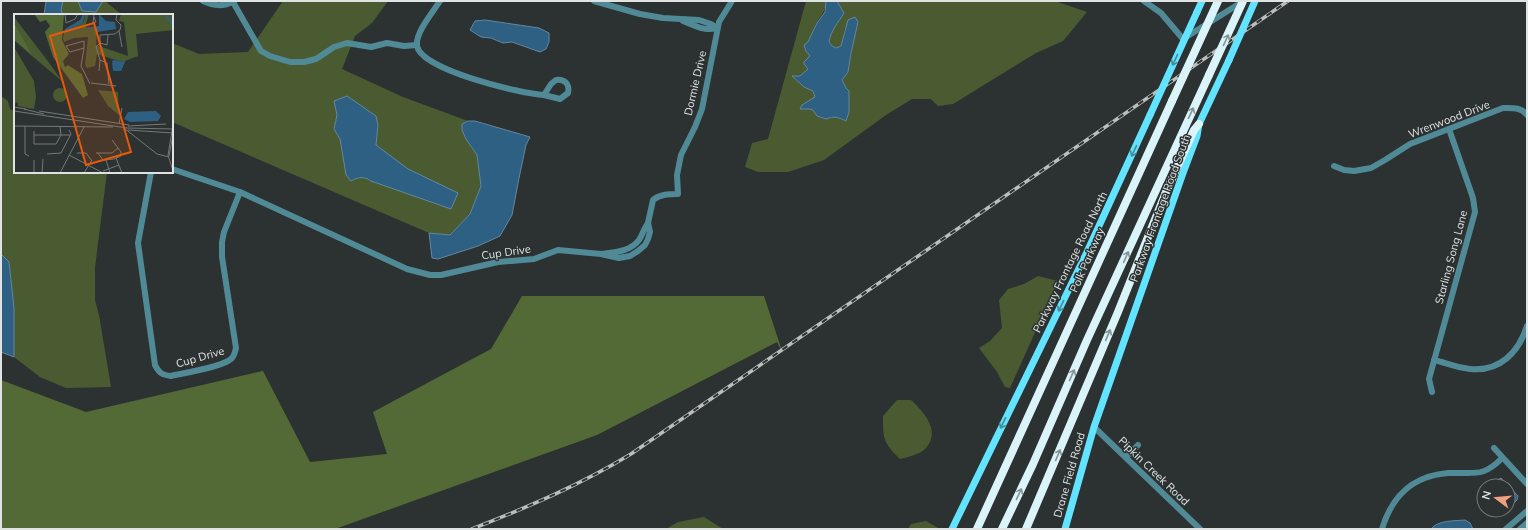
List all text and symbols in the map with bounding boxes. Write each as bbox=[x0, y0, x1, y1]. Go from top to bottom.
inset map bbox=[14, 14, 173, 173]
one-way arrow bbox=[1222, 34, 1230, 46]
street label: Dormie Drive bbox=[681, 49, 709, 117]
one-way arrow bbox=[1171, 54, 1179, 66]
street label: Wrenwood Drive bbox=[1406, 97, 1492, 141]
one-way arrow bbox=[1188, 107, 1195, 119]
street label: Parkway Frontage Road South bbox=[1127, 132, 1193, 284]
one-way arrow bbox=[1130, 144, 1137, 156]
street label: Parkway Frontage Road North bbox=[1030, 189, 1110, 335]
street label: Starling Song Lane bbox=[1432, 209, 1470, 305]
street label: Polk Parkway bbox=[1067, 225, 1108, 294]
street label: Cup Drive bbox=[480, 242, 532, 262]
one-way arrow bbox=[1123, 251, 1130, 263]
one-way arrow bbox=[1057, 300, 1064, 312]
one-way arrow bbox=[1105, 329, 1113, 341]
street label: Cup Drive bbox=[174, 343, 226, 371]
one-way arrow bbox=[1069, 370, 1076, 382]
one-way arrow bbox=[999, 417, 1006, 429]
street label: Drane Field Road bbox=[1050, 431, 1088, 519]
street label: Pipkin Creek Road bbox=[1116, 434, 1192, 508]
one-way arrow bbox=[1054, 449, 1062, 461]
north arrow bbox=[1476, 478, 1516, 518]
one-way arrow bbox=[1016, 488, 1023, 500]
text: N bbox=[1479, 489, 1494, 501]

